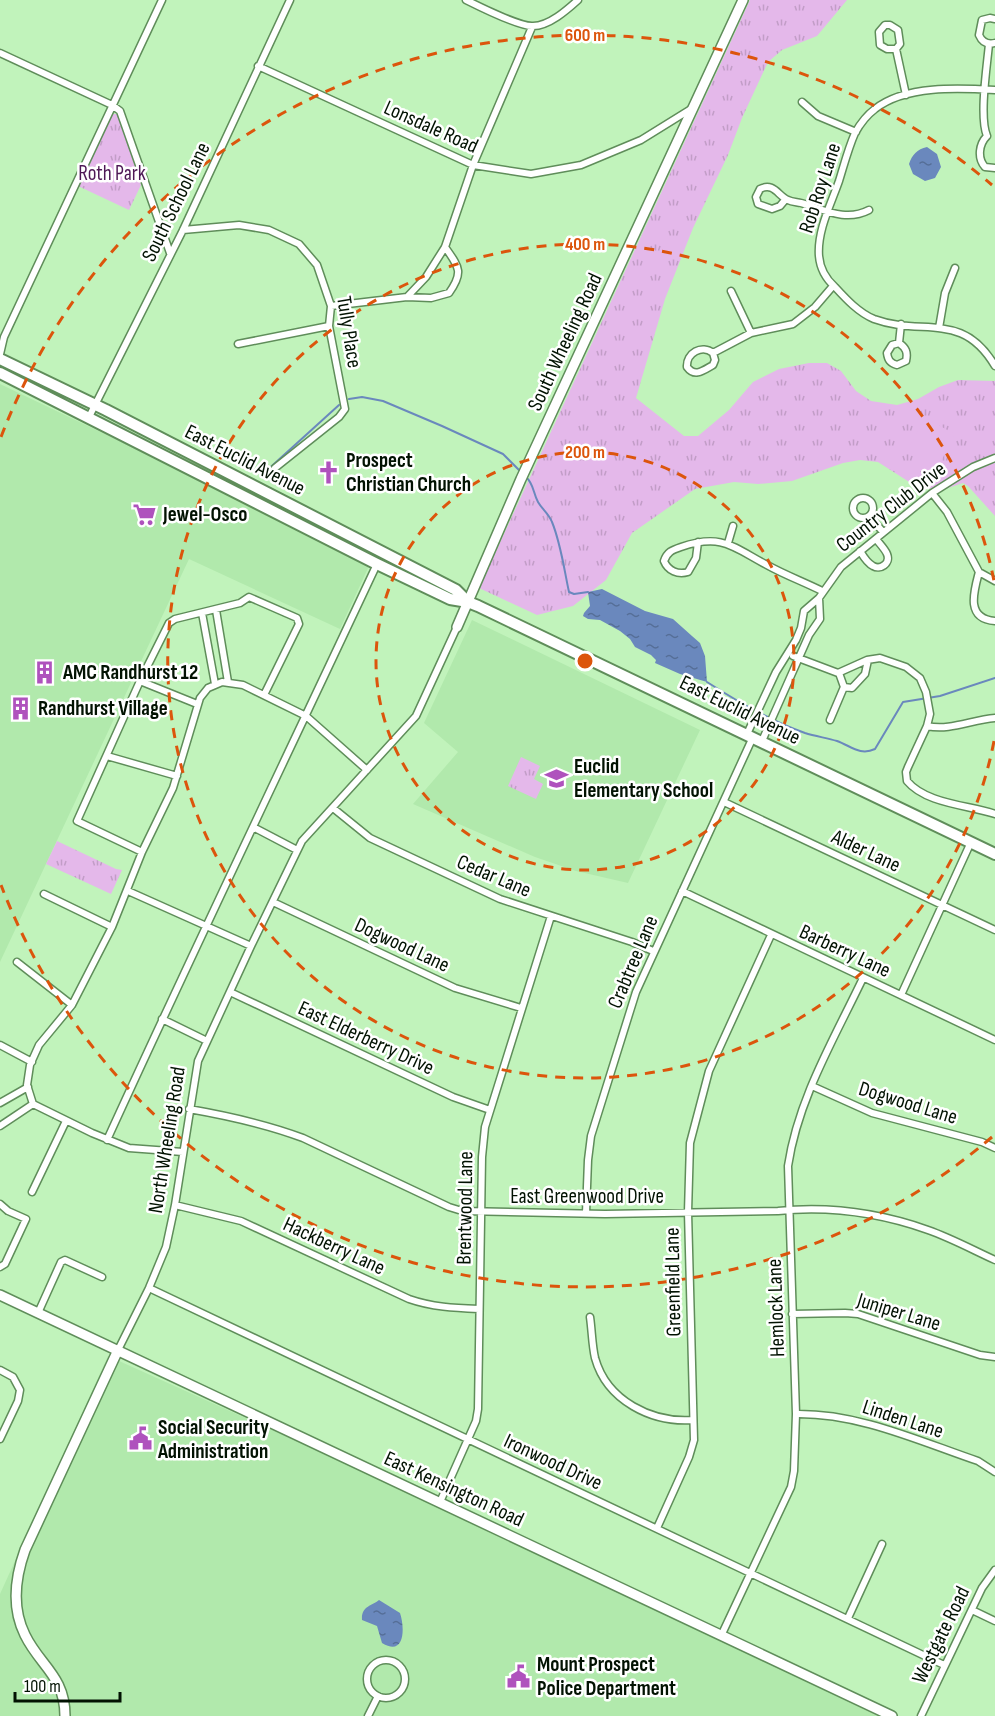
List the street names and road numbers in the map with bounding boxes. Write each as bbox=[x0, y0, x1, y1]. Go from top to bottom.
street label: Lonsdale Road bbox=[380, 95, 482, 159]
street label: South School Lane bbox=[136, 138, 216, 266]
street label: Rob Roy Lane bbox=[794, 140, 846, 236]
street label: South Wheeling Road bbox=[522, 269, 608, 415]
street label: Tully Place bbox=[331, 294, 367, 370]
street label: East Euclid Avenue bbox=[181, 419, 309, 501]
street label: Country Club Drive bbox=[831, 456, 951, 558]
street label: East Euclid Avenue bbox=[676, 670, 804, 750]
street label: Alder Lane bbox=[827, 824, 904, 878]
street label: Cedar Lane bbox=[453, 849, 535, 903]
street label: Dogwood Lane bbox=[351, 912, 453, 978]
street label: Crabtree Lane bbox=[602, 912, 664, 1012]
street label: Barberry Lane bbox=[795, 919, 895, 983]
street label: East Elderberry Drive bbox=[294, 996, 438, 1080]
street label: North Wheeling Road bbox=[143, 1065, 191, 1215]
street label: Dogwood Lane bbox=[856, 1076, 960, 1130]
street label: Brentwood Lane bbox=[452, 1151, 478, 1265]
street label: East Greenwood Drive bbox=[510, 1184, 664, 1209]
street label: Hackberry Lane bbox=[279, 1212, 389, 1280]
street label: Greenfield Lane bbox=[660, 1227, 686, 1337]
street label: Hemlock Lane bbox=[762, 1258, 790, 1358]
street label: Juniper Lane bbox=[853, 1287, 944, 1336]
street label: Linden Lane bbox=[859, 1394, 947, 1444]
street label: Ironwood Drive bbox=[500, 1428, 606, 1496]
street label: East Kensington Road bbox=[380, 1446, 528, 1532]
street label: Westgate Road bbox=[907, 1582, 975, 1688]

